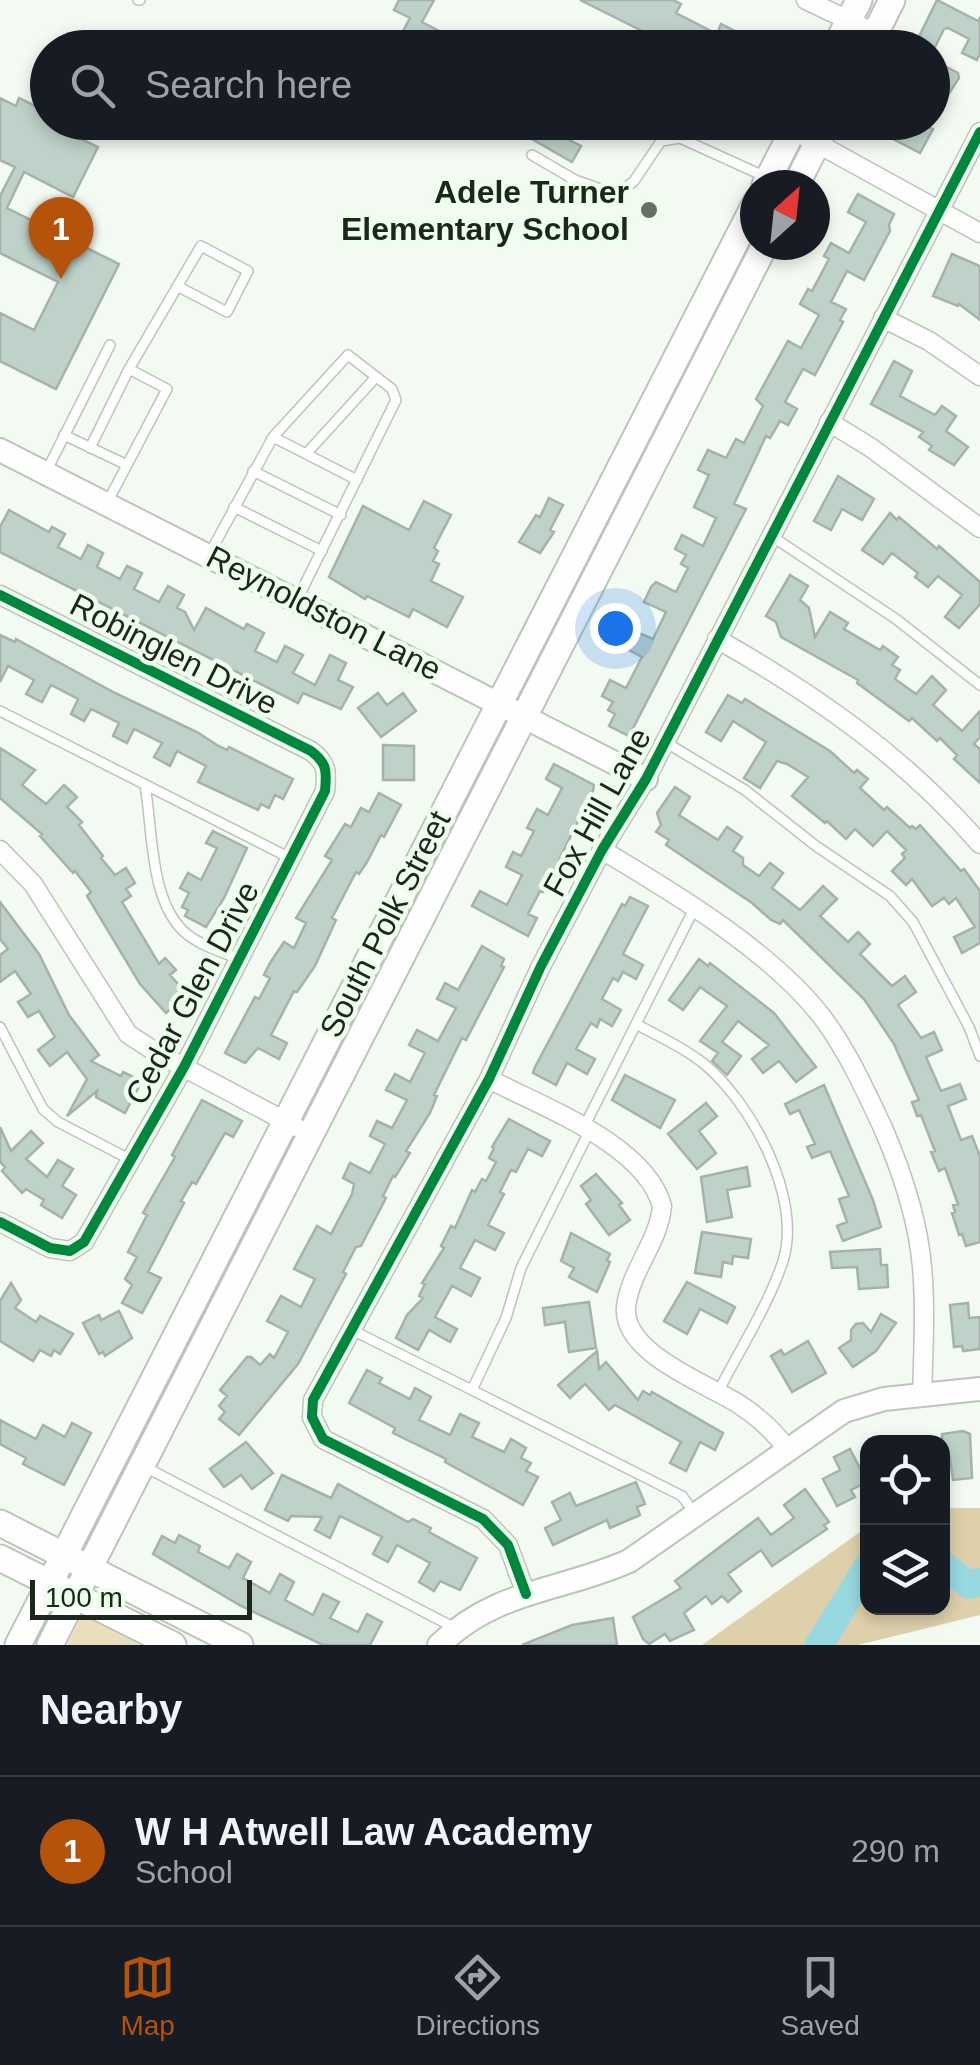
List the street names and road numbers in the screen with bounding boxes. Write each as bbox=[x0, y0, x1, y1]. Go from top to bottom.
street label: Reynoldston Lane bbox=[201, 538, 447, 688]
street label: Robinglen Drive bbox=[64, 586, 284, 722]
street label: Fox Hill Lane bbox=[536, 722, 658, 902]
street label: South Polk Street bbox=[312, 805, 458, 1043]
street label: Cedar Glen Drive bbox=[118, 875, 266, 1111]

